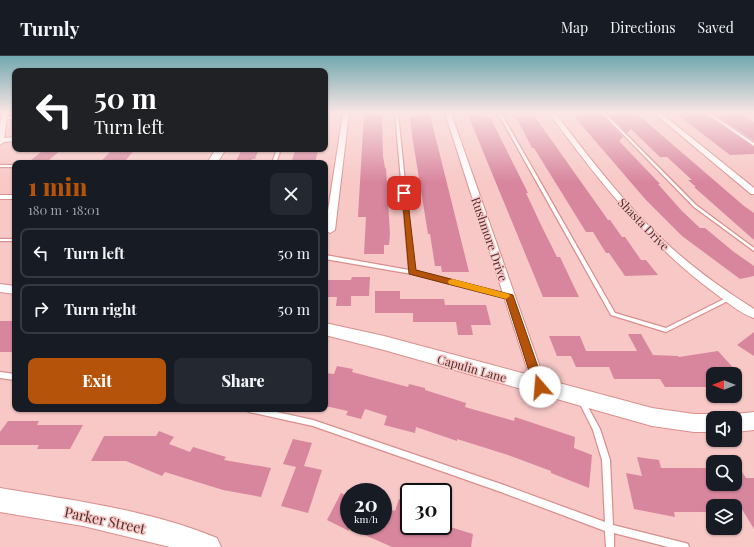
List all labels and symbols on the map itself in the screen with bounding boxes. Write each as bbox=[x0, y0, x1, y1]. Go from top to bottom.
pin bbox=[387, 176, 421, 210]
street label: Shasta Drive bbox=[615, 194, 673, 254]
street label: Rushmore Drive bbox=[468, 195, 512, 283]
street label: Capulin Lane bbox=[435, 350, 509, 386]
position arrow bbox=[519, 366, 561, 408]
north arrow bbox=[706, 367, 742, 403]
speed limit sign: 30 bbox=[400, 483, 452, 535]
street label: Parker Street bbox=[63, 502, 148, 538]

